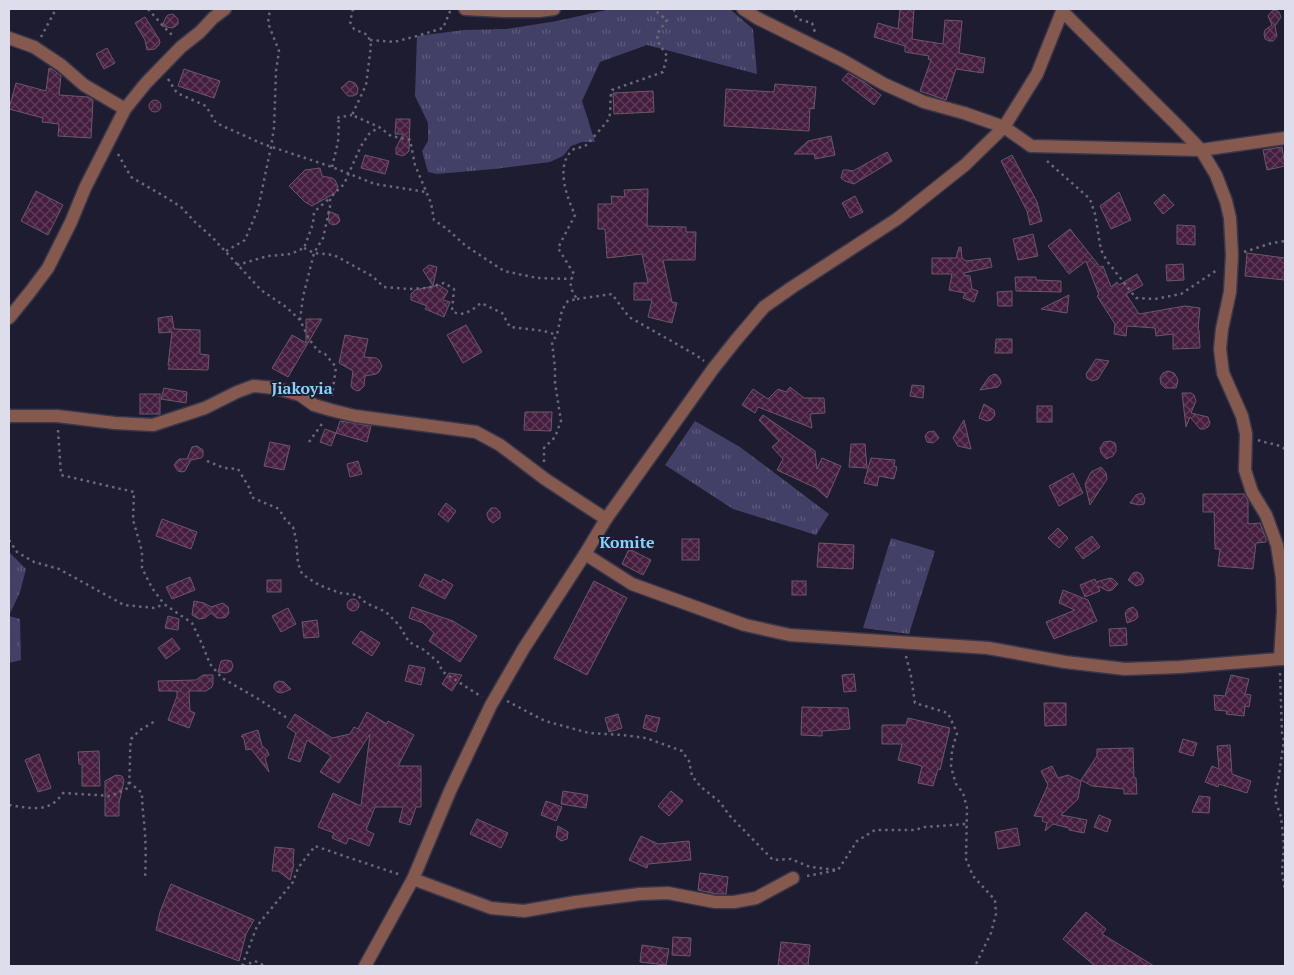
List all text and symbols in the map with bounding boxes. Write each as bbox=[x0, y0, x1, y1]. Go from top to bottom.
district label: Jiakoyia bbox=[271, 377, 333, 399]
district label: Komite bbox=[599, 531, 655, 553]

